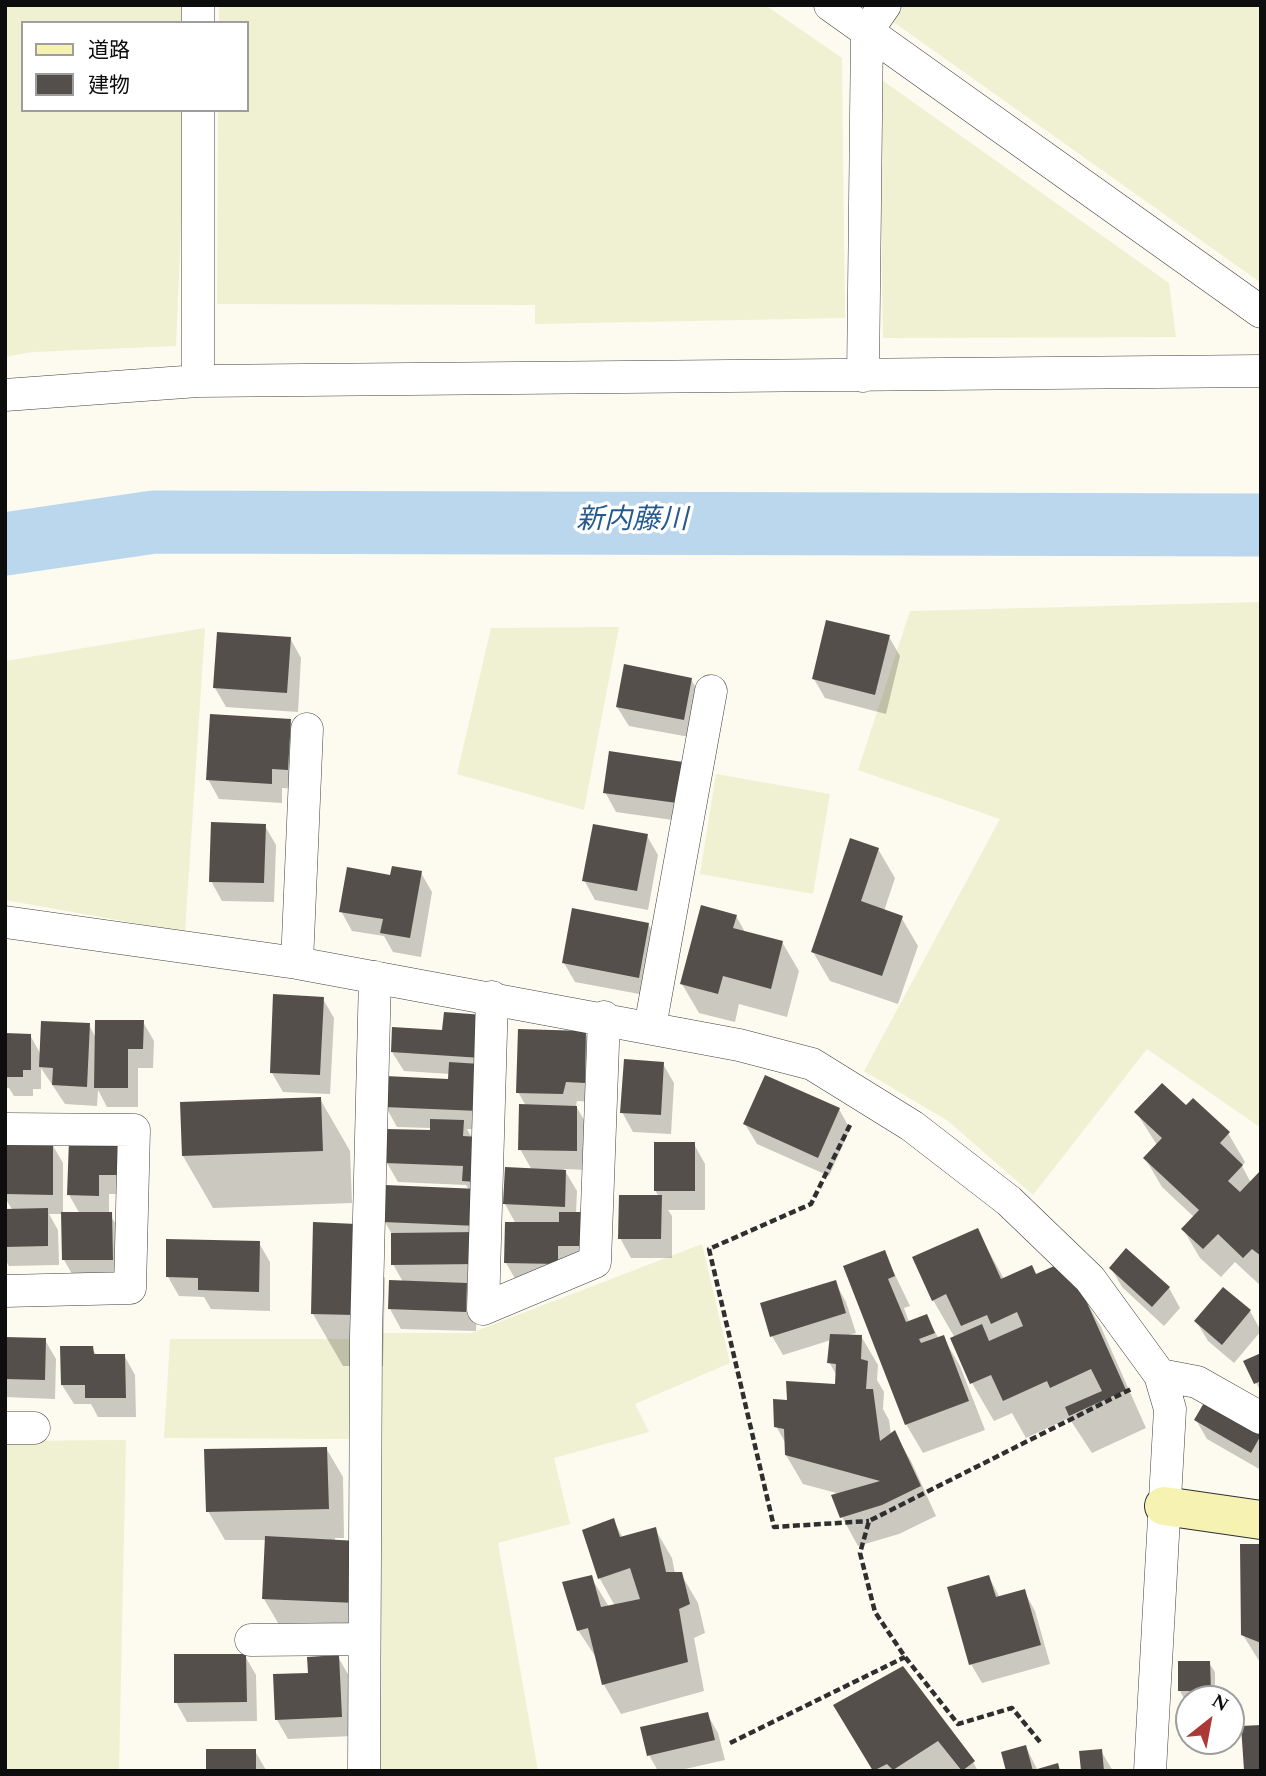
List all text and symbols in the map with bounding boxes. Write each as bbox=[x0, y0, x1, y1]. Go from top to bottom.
legend bbox=[21, 21, 248, 112]
text: 道路 bbox=[88, 35, 130, 67]
text: 建物 bbox=[88, 70, 130, 102]
water label: 新内藤川 bbox=[576, 506, 688, 540]
north arrow bbox=[1175, 1685, 1245, 1755]
text: N bbox=[1206, 1687, 1234, 1720]

